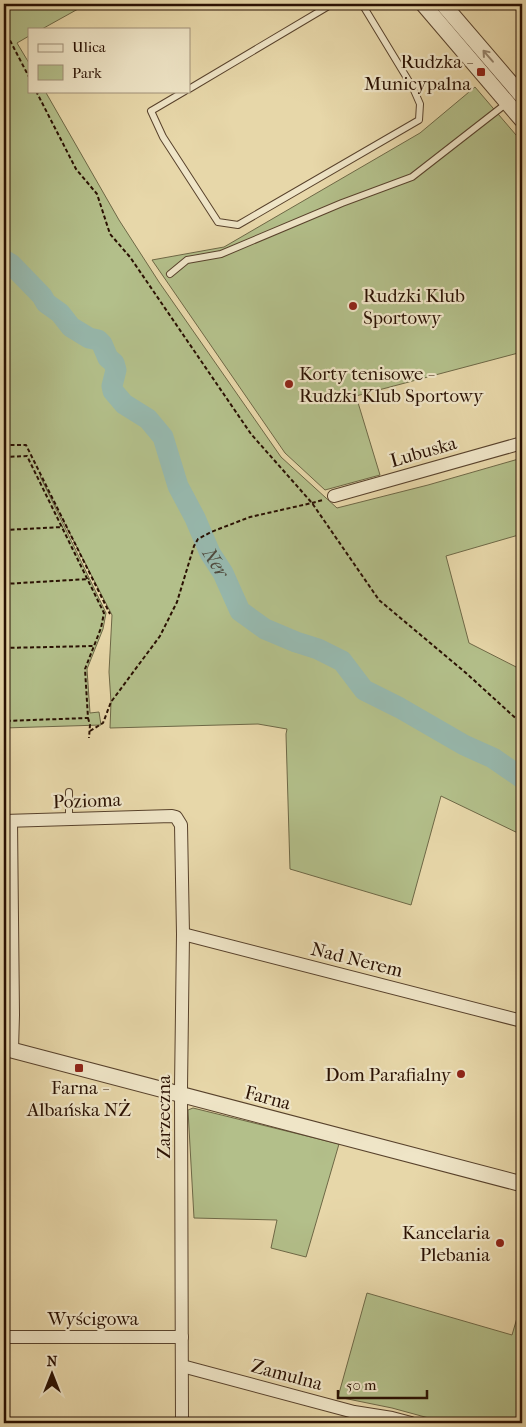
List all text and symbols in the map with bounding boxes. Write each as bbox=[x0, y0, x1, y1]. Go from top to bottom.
legend bbox=[28, 28, 190, 92]
text: Ulica bbox=[72, 38, 107, 56]
one-way arrow bbox=[483, 50, 494, 63]
place label: Rudzka - Municypalna bbox=[364, 51, 474, 95]
text: Park bbox=[72, 64, 102, 82]
marker: Rudzka - Municypalna bbox=[475, 66, 487, 78]
place label: Rudzki Klub Sportowy bbox=[363, 285, 465, 329]
marker: Rudzki Klub Sportowy bbox=[347, 300, 359, 312]
place label: Korty tenisowe - Rudzki Klub Sportowy bbox=[299, 363, 484, 407]
marker: Korty tenisowe - Rudzki Klub Sportowy bbox=[283, 378, 295, 390]
street label: Lubuska bbox=[387, 432, 459, 472]
water label: Ner bbox=[197, 542, 235, 584]
street label: Pozioma bbox=[52, 789, 122, 813]
street label: Nad Nerem bbox=[309, 938, 405, 982]
marker: Farna - Albańska NŻ bbox=[73, 1062, 85, 1074]
place label: Dom Parafialny bbox=[325, 1064, 452, 1086]
marker: Dom Parafialny bbox=[455, 1068, 467, 1080]
street label: Zarzeczna bbox=[153, 1075, 175, 1159]
place label: Farna - Albańska NŻ bbox=[26, 1077, 131, 1121]
street label: Farna bbox=[242, 1081, 293, 1115]
place label: Kancelaria Plebania bbox=[402, 1222, 490, 1266]
marker: Kancelaria Plebania bbox=[494, 1237, 506, 1249]
street label: Wyścigowa bbox=[46, 1308, 139, 1330]
north arrow bbox=[28, 1350, 78, 1400]
text: N bbox=[47, 1353, 58, 1370]
street label: Zamulna bbox=[249, 1355, 325, 1395]
scale bar bbox=[338, 1367, 427, 1399]
text: 50 m bbox=[346, 1376, 377, 1394]

